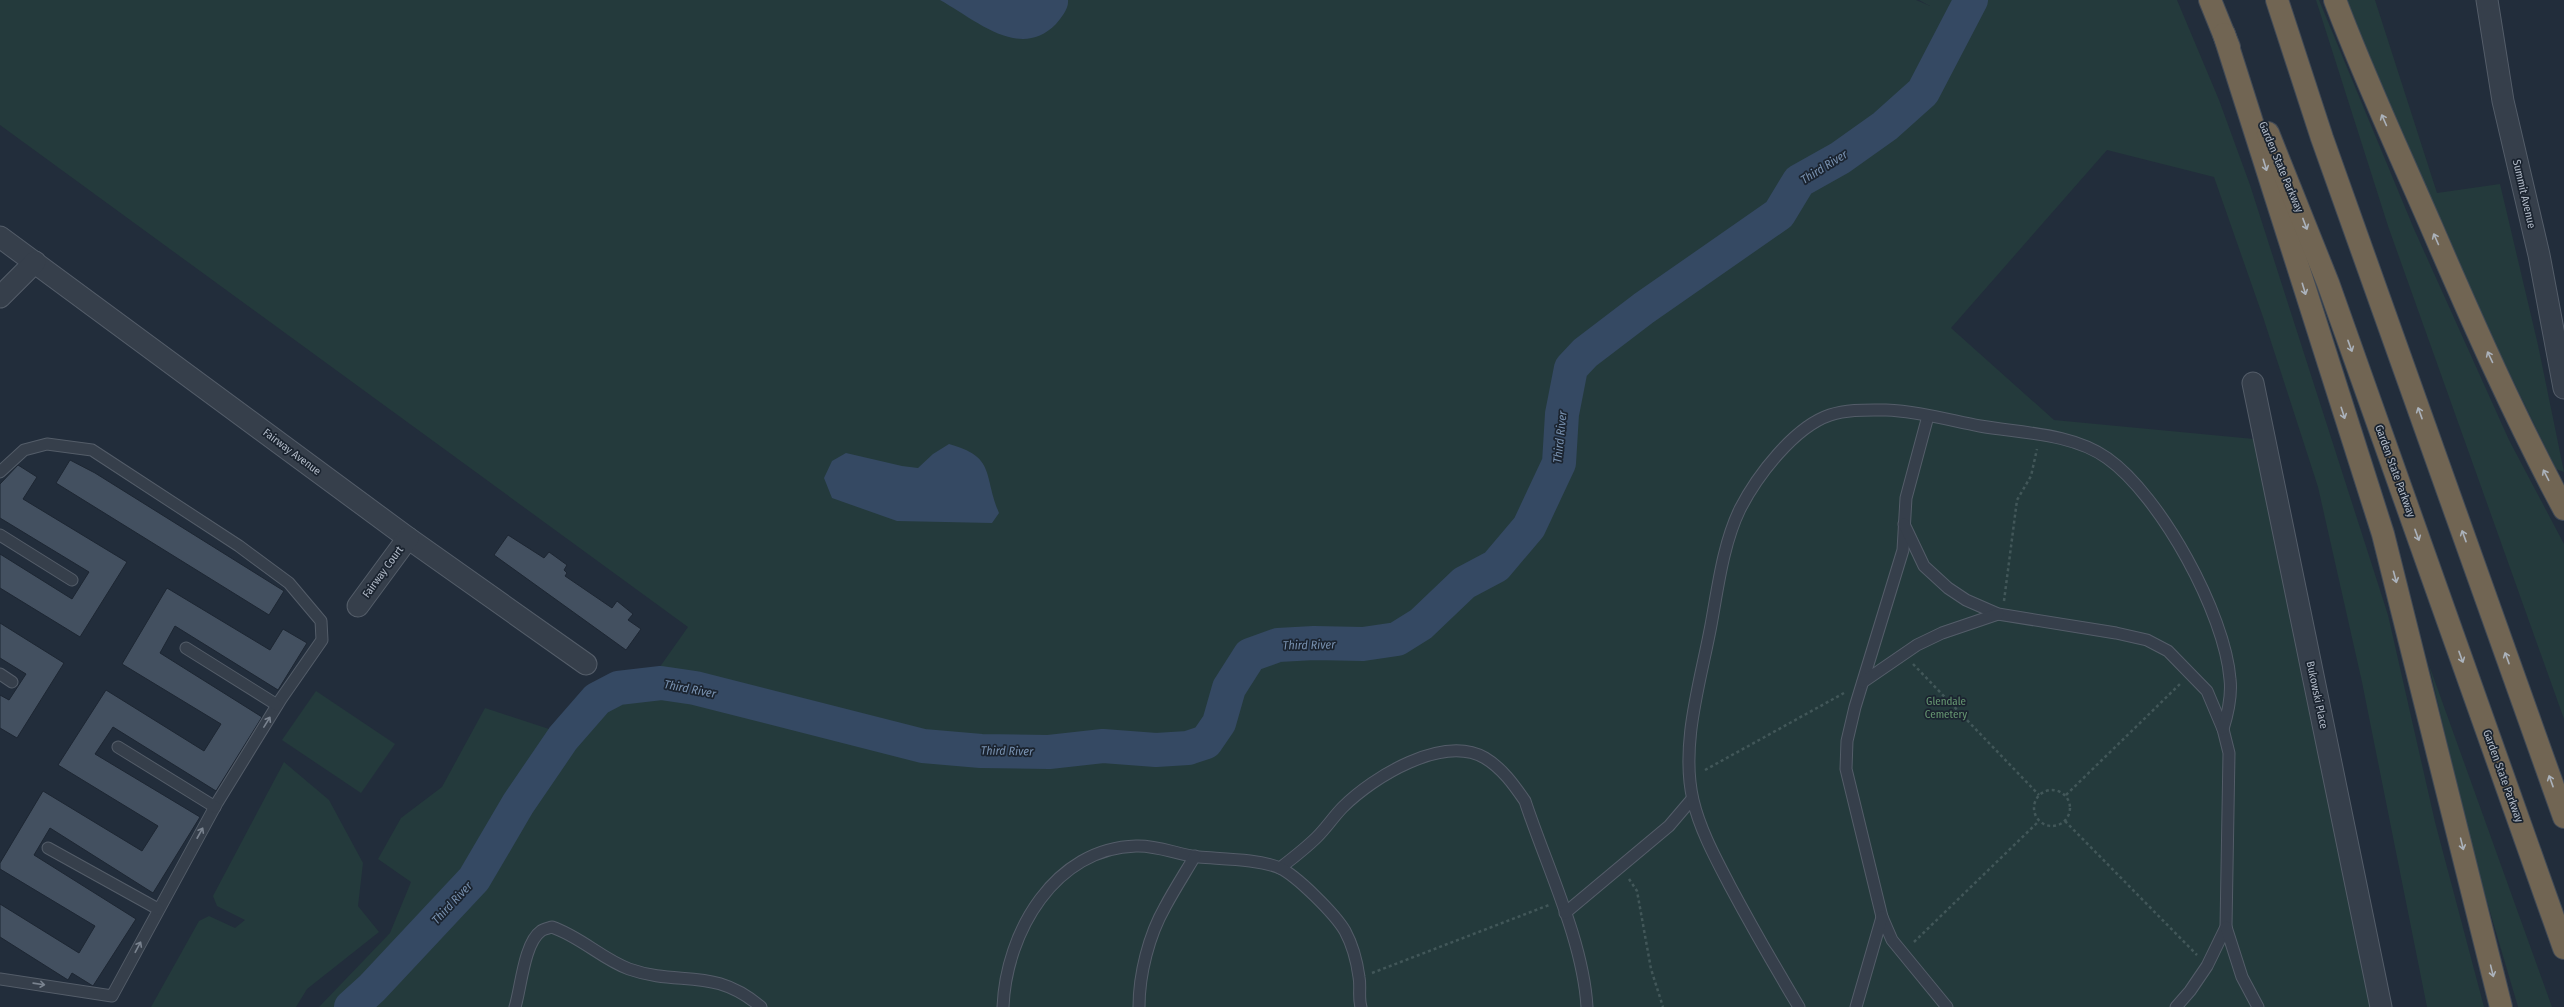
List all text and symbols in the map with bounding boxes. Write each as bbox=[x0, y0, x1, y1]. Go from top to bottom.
one-way arrow bbox=[2380, 114, 2388, 126]
street label: Garden State Parkway bbox=[2256, 120, 2306, 214]
water label: Third River bbox=[1798, 147, 1851, 187]
one-way arrow bbox=[2262, 158, 2269, 171]
street label: Summit Avenue bbox=[2510, 158, 2538, 230]
one-way arrow bbox=[2302, 218, 2310, 230]
one-way arrow bbox=[2432, 233, 2440, 245]
one-way arrow bbox=[2301, 282, 2308, 295]
one-way arrow bbox=[2347, 340, 2355, 352]
one-way arrow bbox=[2486, 352, 2493, 364]
one-way arrow bbox=[2340, 406, 2347, 419]
one-way arrow bbox=[2416, 407, 2423, 420]
water label: Third River bbox=[1550, 409, 1570, 464]
street label: Garden State Parkway bbox=[2372, 423, 2418, 519]
street label: Fairway Avenue bbox=[261, 426, 323, 478]
one-way arrow bbox=[2542, 469, 2549, 481]
one-way arrow bbox=[2414, 528, 2422, 540]
one-way arrow bbox=[2459, 530, 2467, 542]
street label: Fairway Court bbox=[360, 543, 406, 600]
one-way arrow bbox=[2391, 570, 2399, 583]
water label: Third River bbox=[1283, 638, 1336, 652]
one-way arrow bbox=[2457, 651, 2465, 663]
one-way arrow bbox=[2503, 652, 2511, 664]
street label: Bukowski Place bbox=[2303, 660, 2331, 730]
water label: Third River bbox=[663, 677, 718, 701]
park label: Glendale Cemetery bbox=[1925, 695, 1967, 721]
one-way arrow bbox=[263, 717, 271, 728]
street label: Garden State Parkway bbox=[2480, 728, 2526, 824]
water label: Third River bbox=[981, 744, 1034, 758]
one-way arrow bbox=[2547, 774, 2554, 787]
one-way arrow bbox=[197, 827, 205, 839]
one-way arrow bbox=[2458, 837, 2466, 850]
water label: Third River bbox=[429, 878, 476, 927]
one-way arrow bbox=[135, 942, 142, 954]
one-way arrow bbox=[2489, 964, 2497, 977]
one-way arrow bbox=[32, 980, 45, 988]

